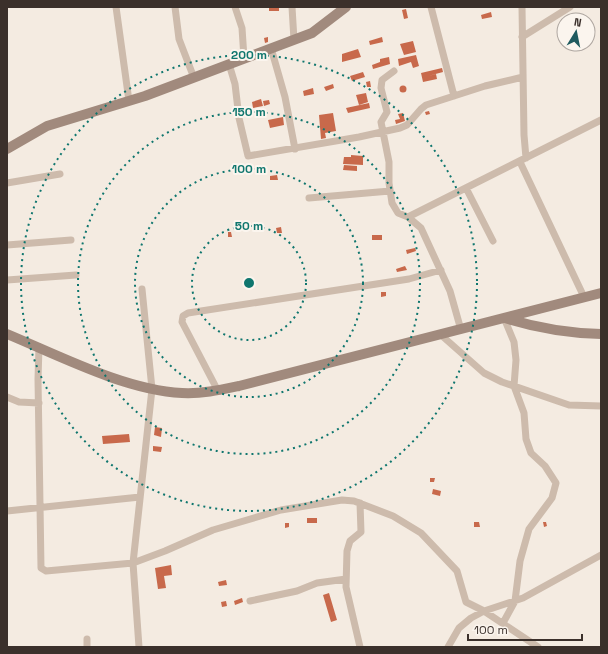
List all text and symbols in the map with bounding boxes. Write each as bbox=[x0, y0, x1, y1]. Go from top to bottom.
north arrow bbox=[556, 12, 596, 52]
text: N bbox=[573, 15, 583, 30]
text: 200 m bbox=[231, 47, 267, 63]
text: 150 m bbox=[232, 104, 266, 120]
text: 100 m bbox=[232, 161, 266, 177]
text: 50 m bbox=[235, 218, 263, 234]
centre of rings bbox=[242, 276, 256, 290]
scale bar bbox=[468, 616, 582, 642]
text: 100 m bbox=[474, 622, 508, 638]

